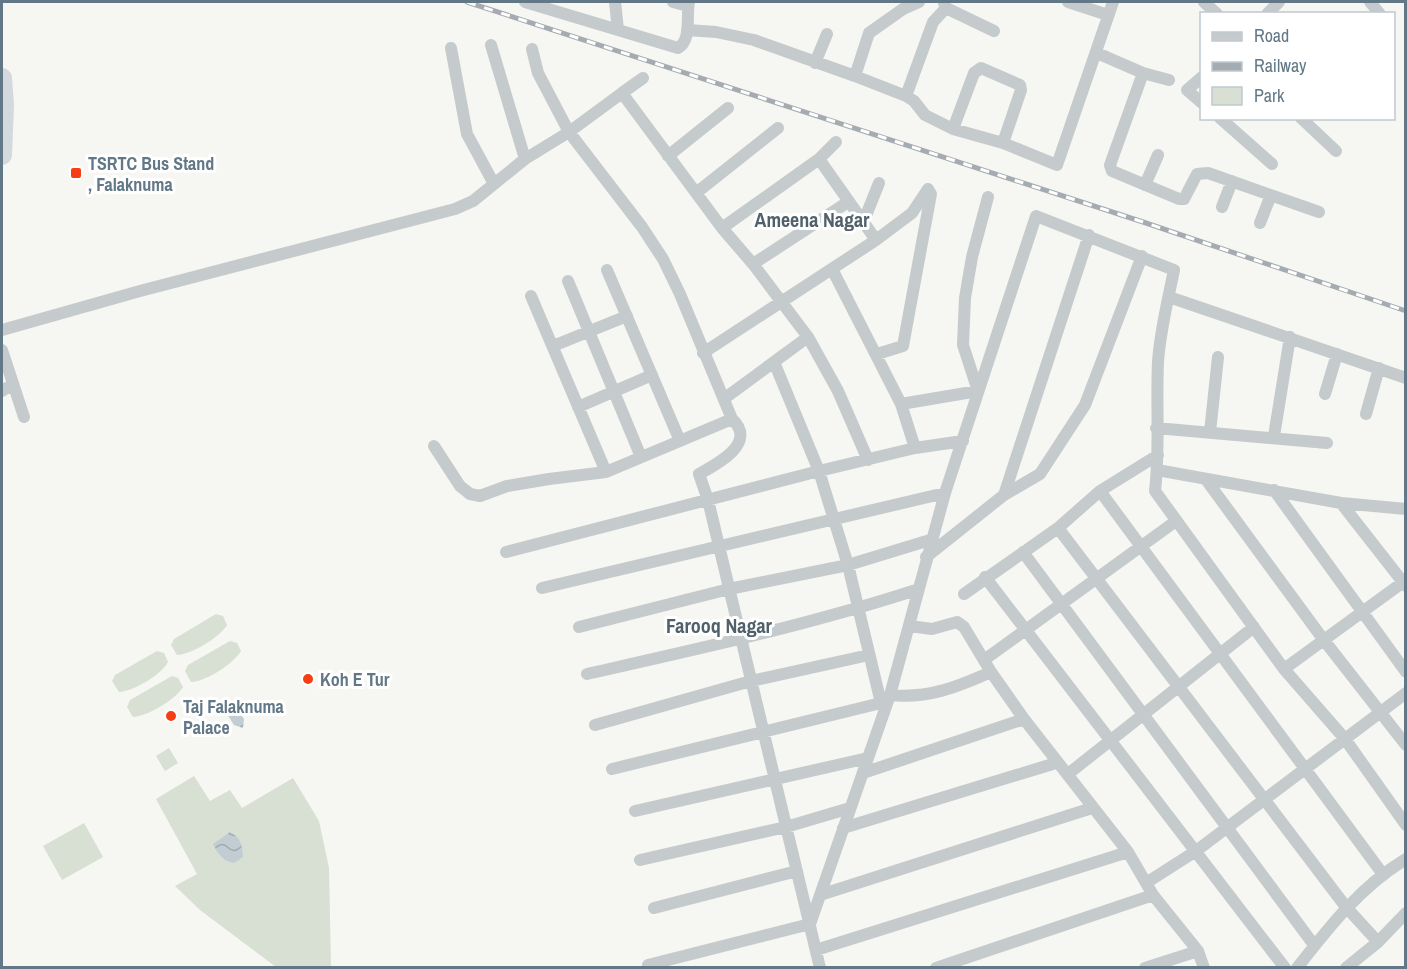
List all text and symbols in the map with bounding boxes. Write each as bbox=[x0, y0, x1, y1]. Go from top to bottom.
legend bbox=[1200, 12, 1395, 120]
text: Road bbox=[1254, 23, 1289, 48]
text: Railway bbox=[1254, 53, 1307, 78]
text: Park bbox=[1254, 83, 1285, 108]
place label: TSRTC Bus Stand , Falaknuma bbox=[88, 151, 214, 197]
marker: TSRTC Bus Stand , Falaknuma bbox=[69, 166, 83, 180]
district label: Ameena Nagar bbox=[755, 206, 870, 233]
district label: Farooq Nagar bbox=[666, 612, 773, 639]
place label: Koh E Tur bbox=[320, 667, 390, 692]
marker: Koh E Tur bbox=[301, 672, 315, 686]
place label: Taj Falaknuma Palace bbox=[183, 694, 285, 740]
marker: Taj Falaknuma Palace bbox=[164, 709, 178, 723]

